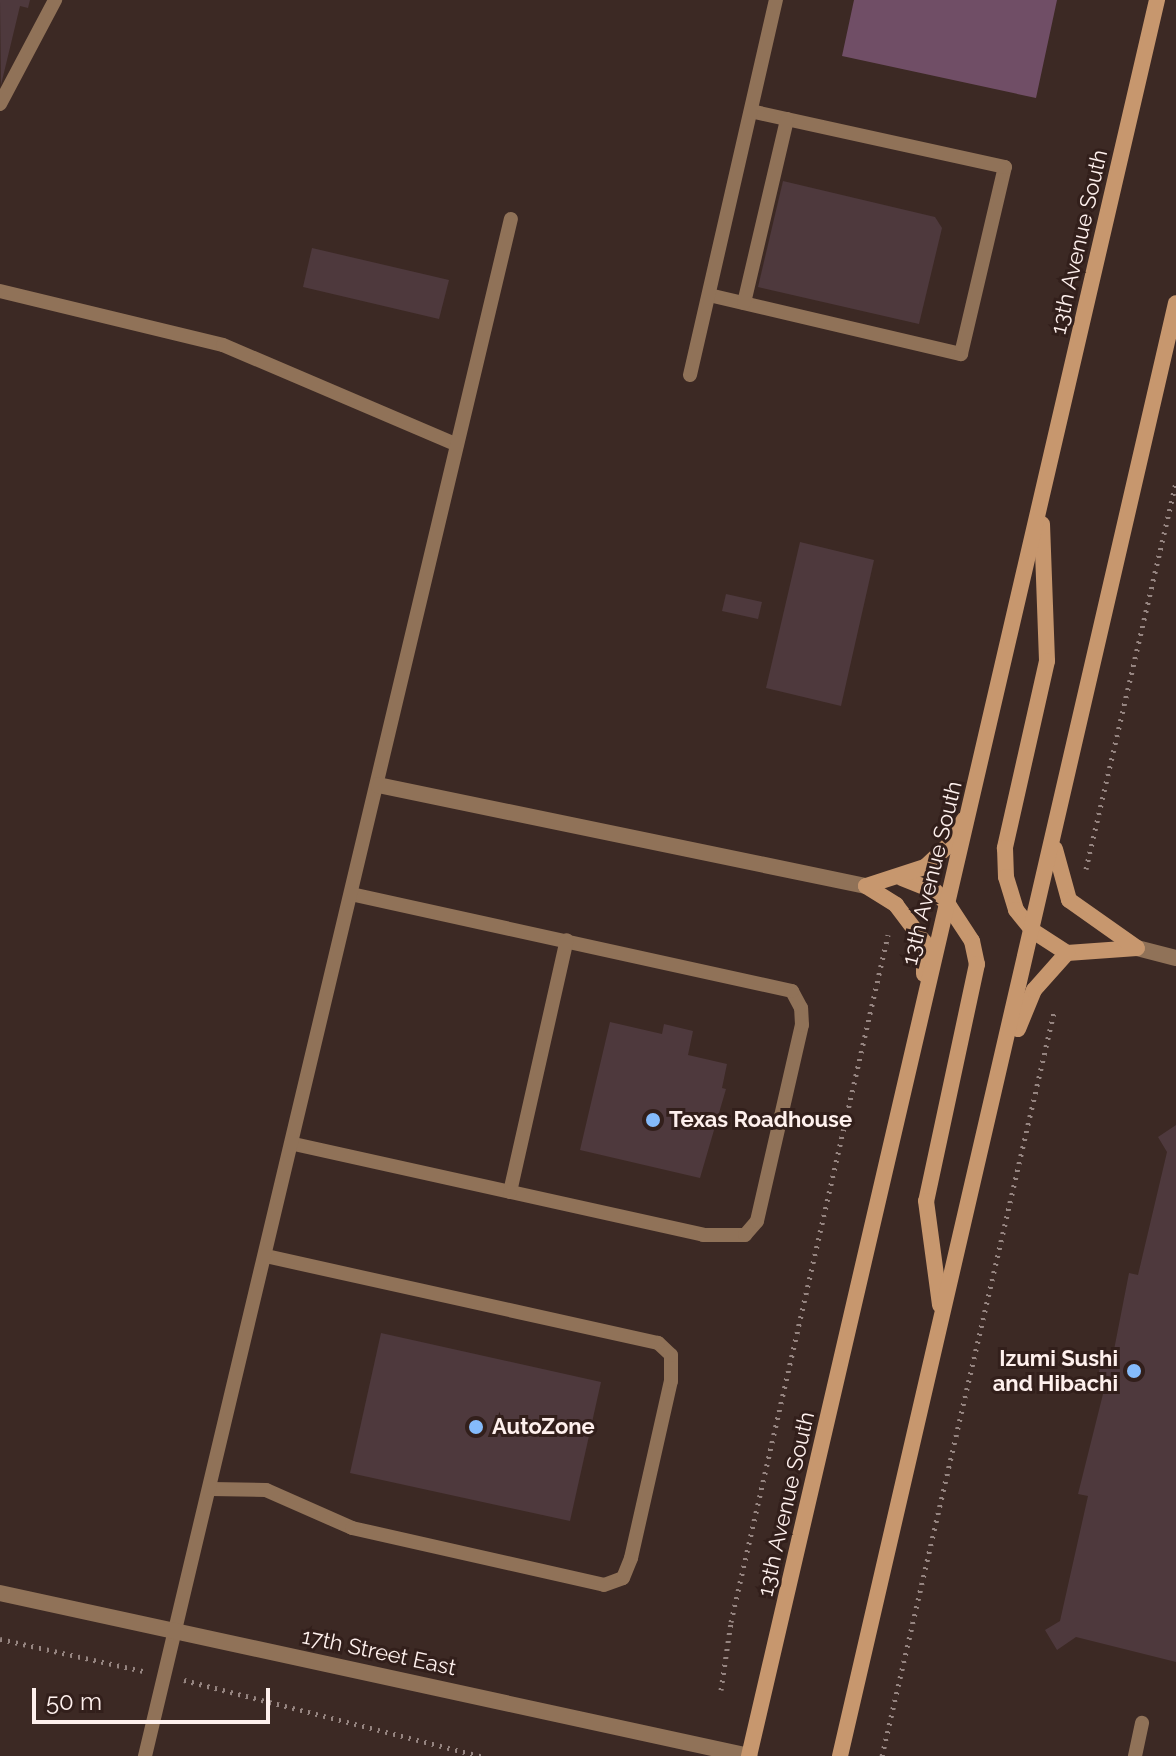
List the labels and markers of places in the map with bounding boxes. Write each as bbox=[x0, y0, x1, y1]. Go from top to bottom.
place label: Texas Roadhouse bbox=[669, 1107, 852, 1133]
marker: Texas Roadhouse bbox=[644, 1111, 662, 1129]
place label: Izumi Sushi and Hibachi bbox=[993, 1345, 1118, 1396]
marker: Izumi Sushi and Hibachi bbox=[1125, 1362, 1143, 1380]
place label: AutoZone bbox=[492, 1414, 595, 1440]
marker: AutoZone bbox=[467, 1418, 485, 1436]

